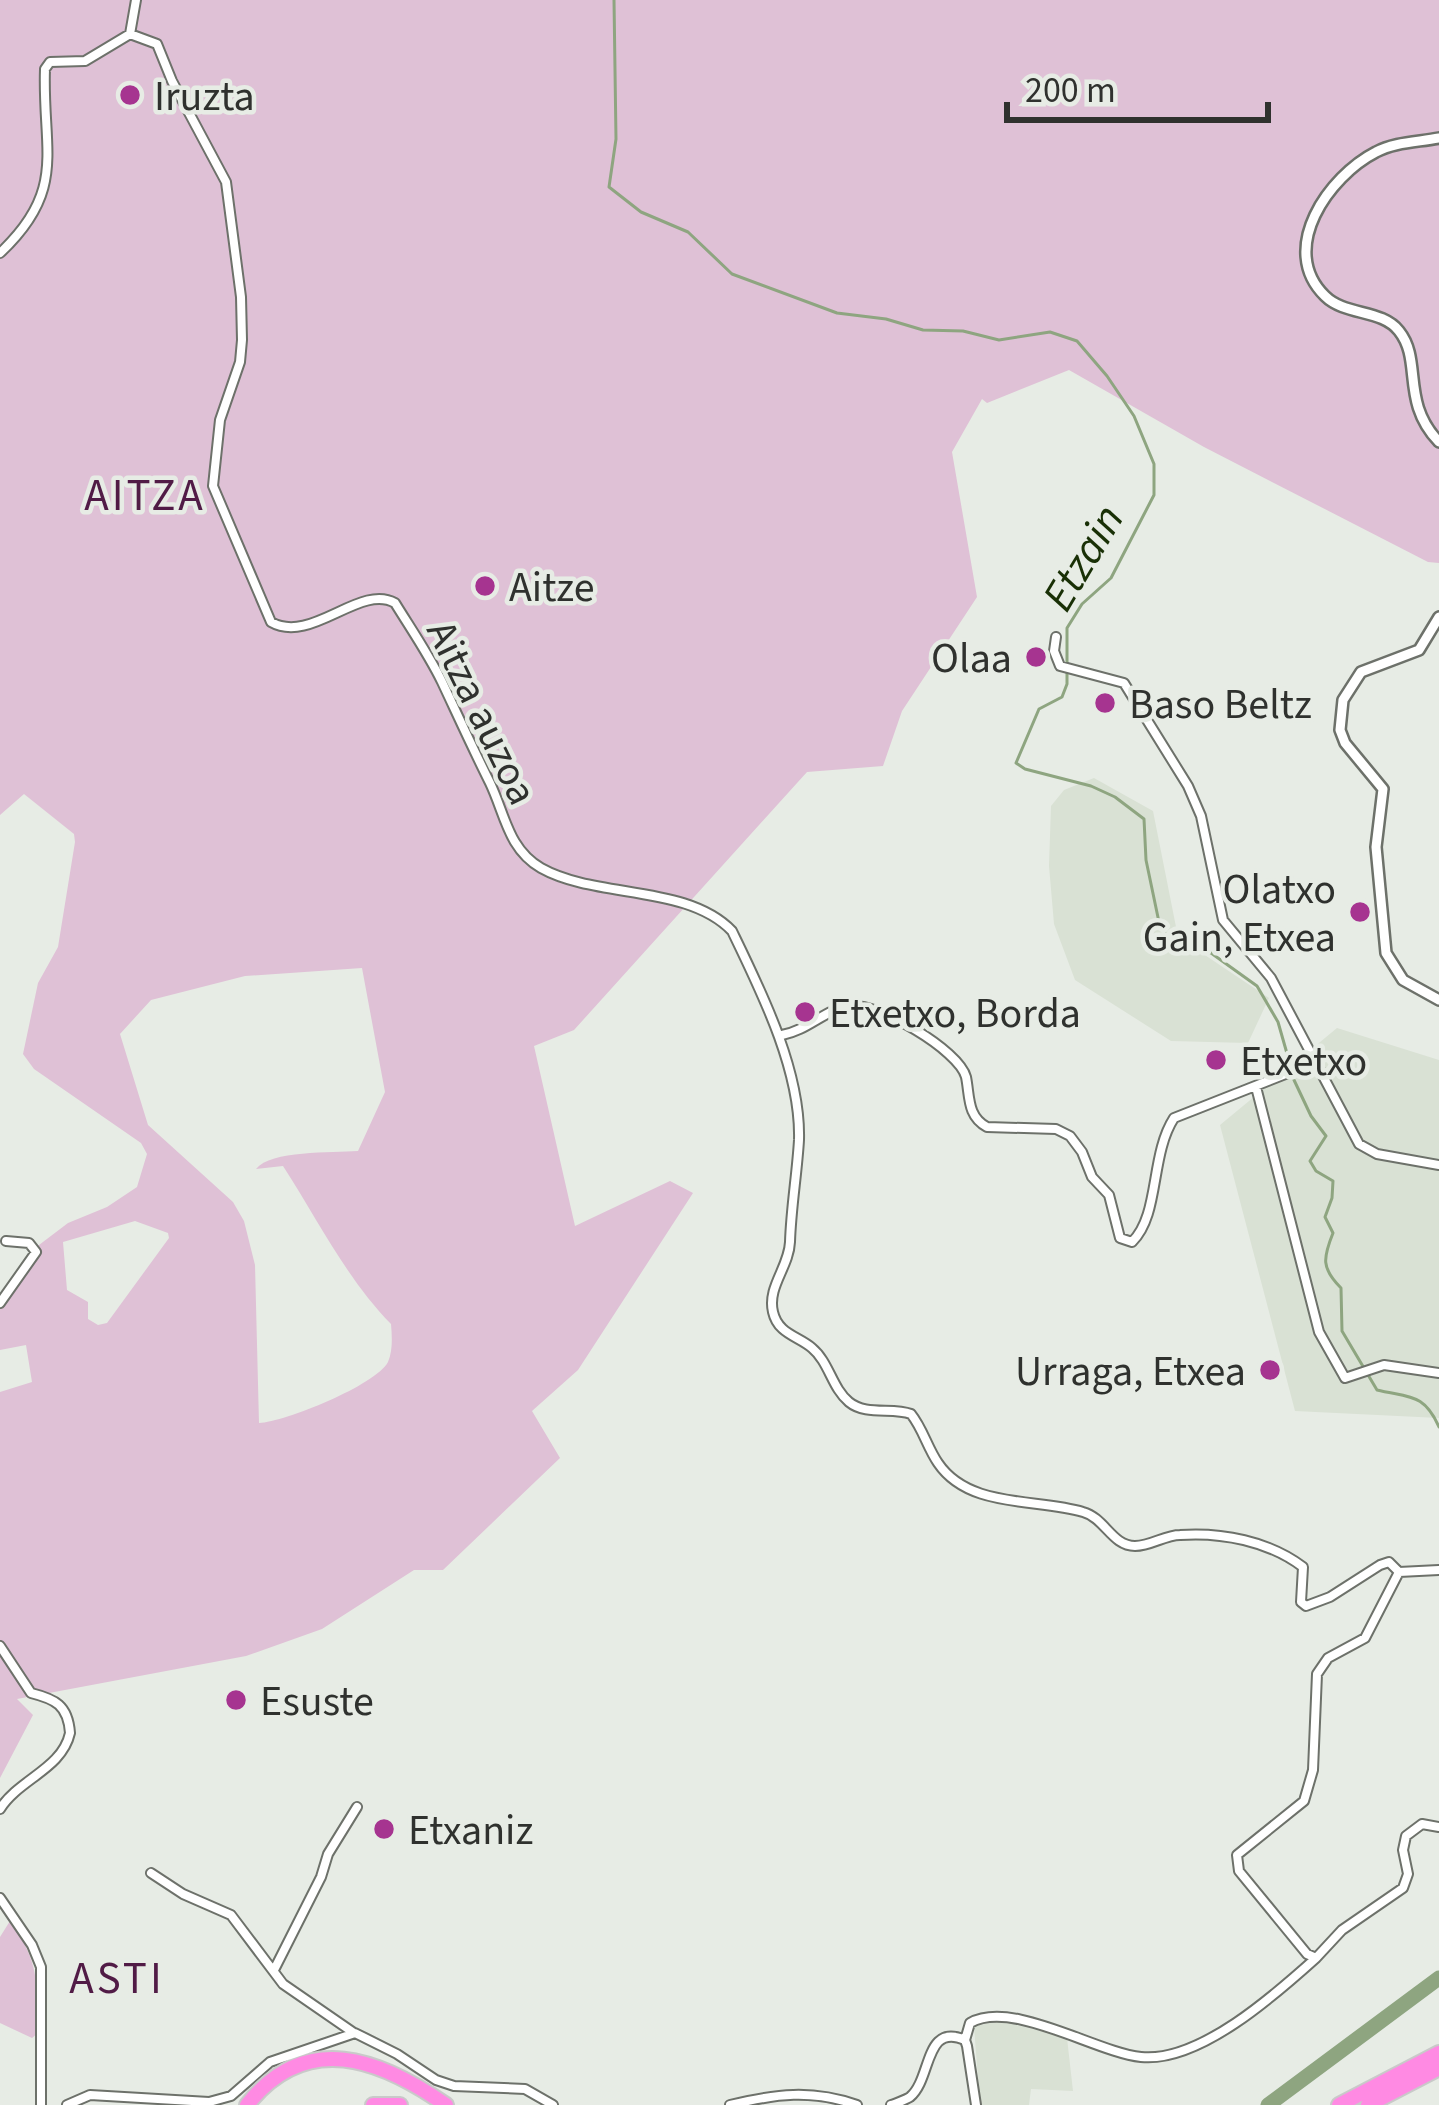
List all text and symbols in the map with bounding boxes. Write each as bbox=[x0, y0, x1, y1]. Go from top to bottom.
scale bar bbox=[1007, 48, 1268, 122]
text: 200 m bbox=[1025, 65, 1116, 116]
place label: Iruzta bbox=[154, 67, 255, 127]
marker: Iruzta bbox=[117, 82, 143, 108]
district label: AITZA bbox=[84, 464, 206, 528]
water label: Etzain bbox=[1027, 493, 1140, 623]
place label: Aitze bbox=[509, 558, 595, 618]
marker: Aitze bbox=[472, 573, 498, 599]
street label: Aitza auzoa bbox=[411, 610, 552, 815]
place label: Olaa bbox=[931, 629, 1012, 689]
marker: Olaa bbox=[1023, 644, 1049, 670]
place label: Baso Beltz bbox=[1129, 675, 1312, 735]
marker: Baso Beltz bbox=[1092, 690, 1118, 716]
place label: Olatxo Gain, Etxea bbox=[1143, 860, 1336, 968]
marker: Olatxo Gain, Etxea bbox=[1347, 899, 1373, 925]
place label: Etxetxo, Borda bbox=[829, 984, 1081, 1044]
marker: Etxetxo, Borda bbox=[792, 999, 818, 1025]
place label: Etxetxo bbox=[1240, 1032, 1367, 1092]
marker: Etxetxo bbox=[1203, 1047, 1229, 1073]
place label: Urraga, Etxea bbox=[1015, 1342, 1246, 1402]
marker: Urraga, Etxea bbox=[1257, 1357, 1283, 1383]
place label: Esuste bbox=[260, 1672, 374, 1732]
marker: Esuste bbox=[223, 1687, 249, 1713]
place label: Etxaniz bbox=[408, 1801, 533, 1861]
marker: Etxaniz bbox=[371, 1816, 397, 1842]
district label: ASTI bbox=[69, 1947, 165, 2011]

